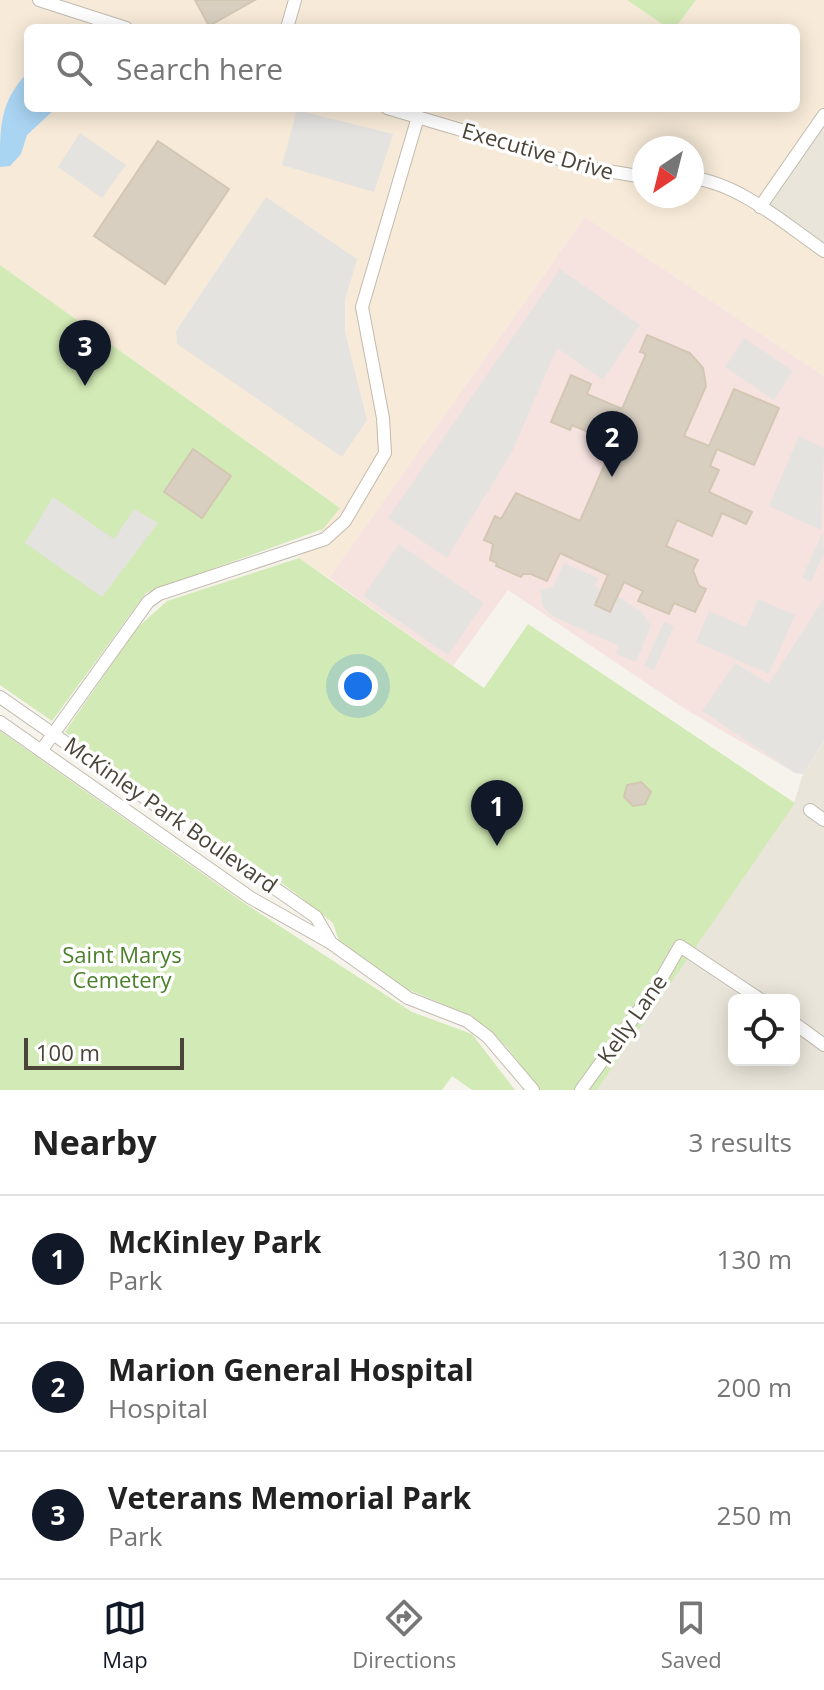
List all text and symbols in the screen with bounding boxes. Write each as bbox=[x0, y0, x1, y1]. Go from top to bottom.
search box bbox=[24, 24, 800, 112]
icon: search bbox=[52, 46, 96, 90]
text: Search here bbox=[116, 48, 283, 89]
street label: Executive Drive bbox=[459, 114, 618, 186]
north arrow bbox=[632, 136, 704, 208]
pin: 3 bbox=[59, 320, 111, 386]
pin: 2 bbox=[586, 411, 638, 477]
your location bbox=[338, 666, 378, 706]
street label: McKinley Park Boulevard bbox=[59, 729, 284, 899]
pin: 1 bbox=[471, 780, 523, 846]
park label: Saint Marys Cemetery bbox=[62, 939, 182, 994]
street label: Kelly Lane bbox=[589, 968, 673, 1069]
map controls bbox=[728, 994, 800, 1066]
button: locate bbox=[728, 994, 800, 1066]
scale bar bbox=[24, 1034, 184, 1070]
text: 100 m bbox=[36, 1037, 100, 1067]
text: Nearby bbox=[32, 1119, 157, 1165]
text: 3 results bbox=[689, 1124, 792, 1160]
text: McKinley Park bbox=[108, 1221, 321, 1262]
text: 1 bbox=[51, 1241, 65, 1277]
text: 130 m bbox=[717, 1241, 792, 1277]
text: Park bbox=[108, 1262, 162, 1298]
text: Marion General Hospital bbox=[108, 1349, 474, 1390]
text: 2 bbox=[51, 1369, 65, 1405]
text: 200 m bbox=[717, 1369, 792, 1405]
text: Hospital bbox=[108, 1390, 208, 1426]
text: Veterans Memorial Park bbox=[108, 1477, 471, 1518]
text: 3 bbox=[51, 1497, 65, 1533]
text: 250 m bbox=[717, 1497, 792, 1533]
text: Park bbox=[108, 1518, 162, 1554]
tab: Map bbox=[102, 1596, 148, 1674]
tab: Directions bbox=[352, 1596, 456, 1674]
tab: Saved bbox=[661, 1596, 722, 1674]

